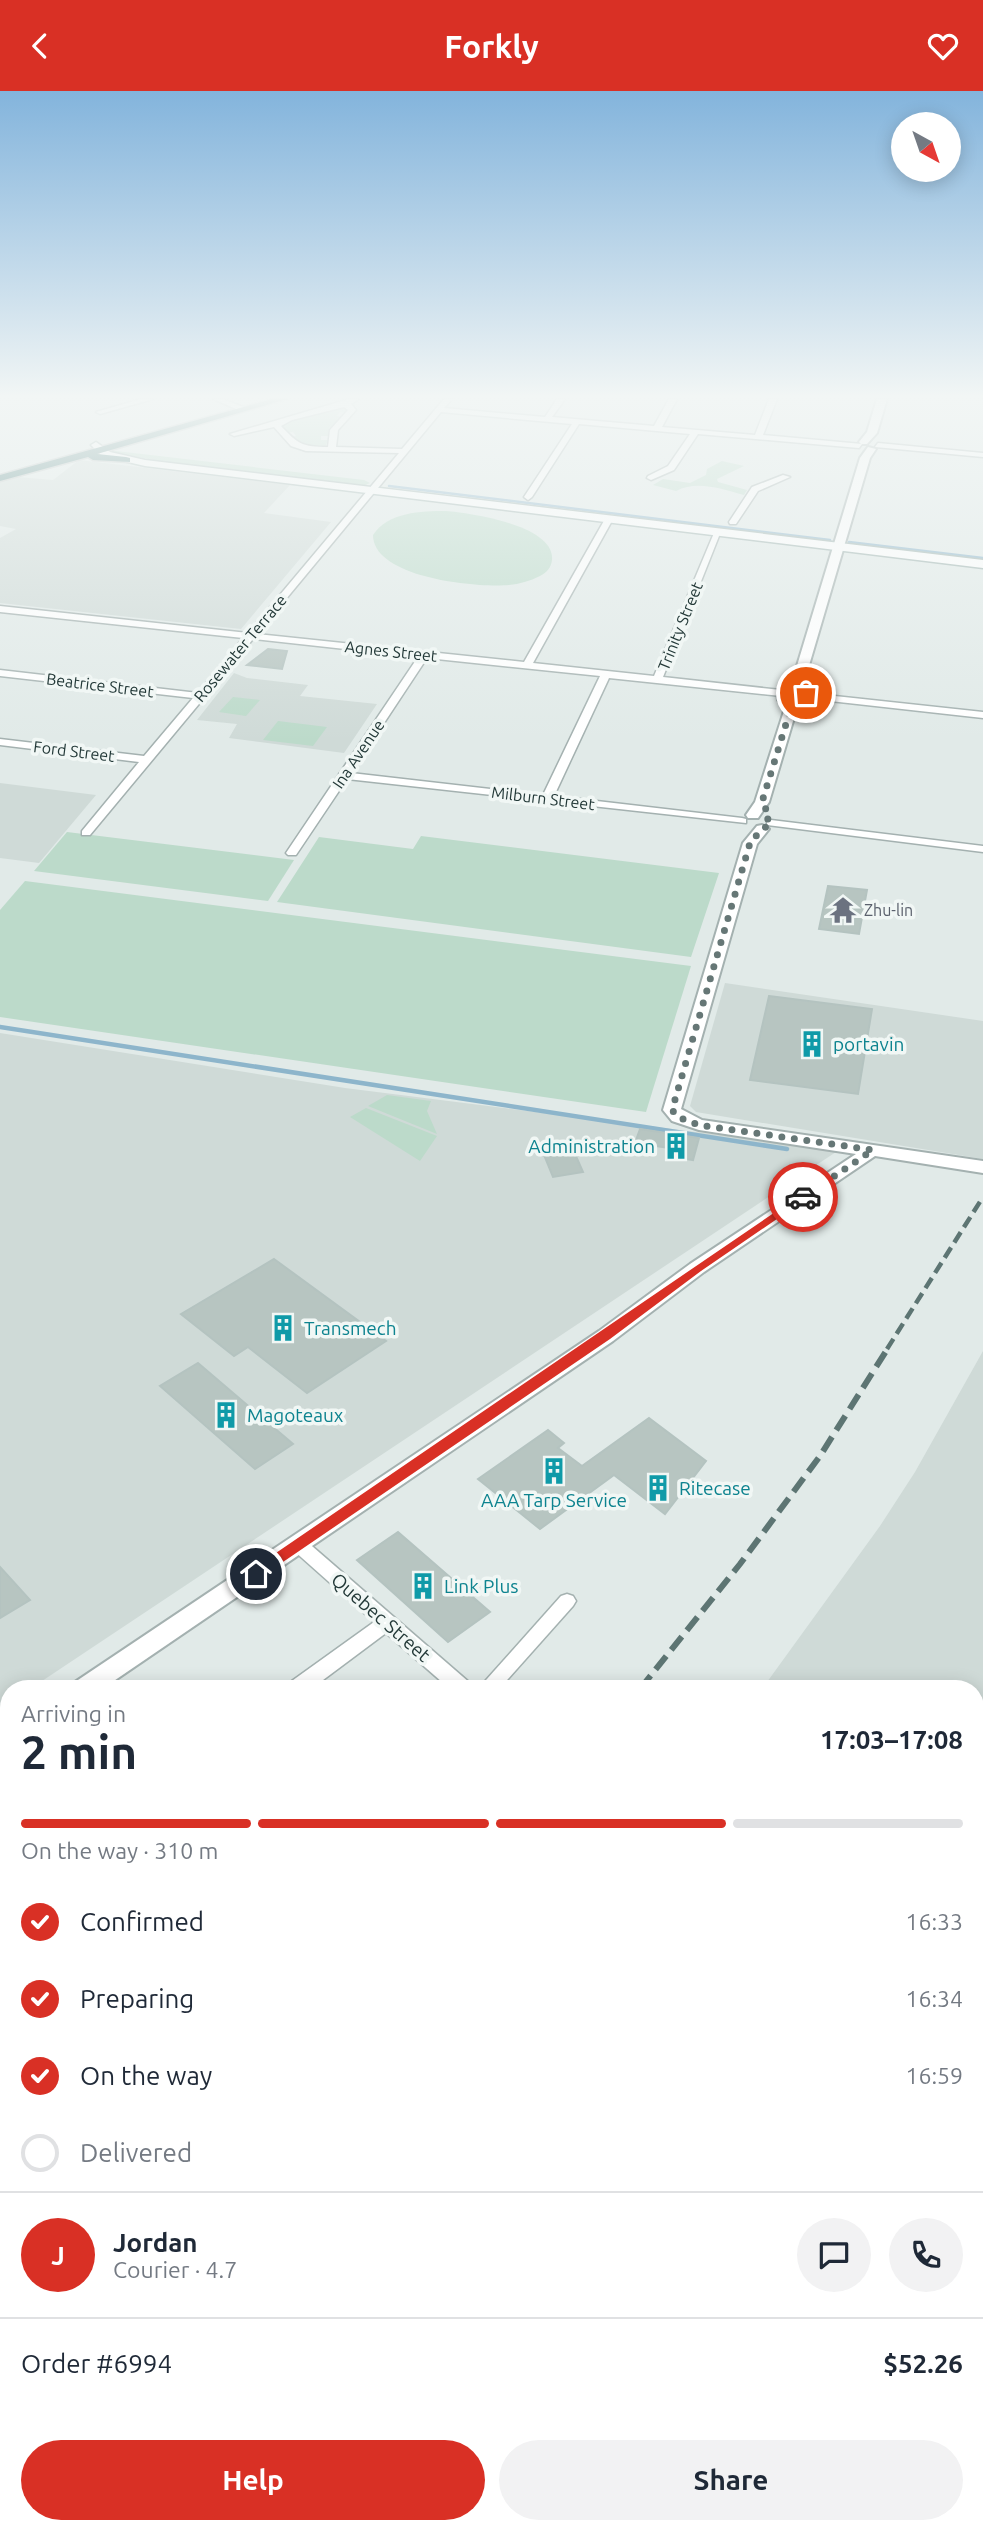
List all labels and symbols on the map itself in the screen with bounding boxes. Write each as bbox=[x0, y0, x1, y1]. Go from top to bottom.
north arrow bbox=[891, 112, 961, 182]
street label: Trinity Street bbox=[654, 579, 706, 673]
street label: Rosewater Terrace bbox=[190, 591, 290, 705]
street label: Agnes Street bbox=[344, 637, 439, 665]
pin bbox=[776, 663, 836, 723]
street label: Beatrice Street bbox=[45, 669, 155, 701]
street label: Ina Avenue bbox=[328, 716, 388, 792]
street label: Ford Street bbox=[32, 737, 116, 765]
street label: Milburn Street bbox=[490, 783, 596, 813]
temple icon: Zhu-lin bbox=[828, 895, 858, 925]
place label: Zhu-lin bbox=[864, 901, 913, 919]
building icon: portavin bbox=[797, 1029, 827, 1059]
place label: portavin bbox=[833, 1033, 904, 1055]
building icon: Administration bbox=[661, 1131, 691, 1161]
place label: Administration bbox=[528, 1135, 655, 1157]
courier bbox=[768, 1162, 838, 1232]
building icon: Transmech bbox=[268, 1313, 298, 1343]
place label: Transmech bbox=[304, 1317, 397, 1339]
building icon: Magoteaux bbox=[211, 1400, 241, 1430]
place label: Magoteaux bbox=[247, 1404, 344, 1426]
building icon: AAA Tarp Service bbox=[539, 1456, 569, 1486]
building icon: Ritecase bbox=[643, 1473, 673, 1503]
place label: Ritecase bbox=[679, 1477, 751, 1499]
place label: AAA Tarp Service bbox=[481, 1489, 627, 1511]
pin bbox=[226, 1544, 286, 1604]
street label: Quebec Street bbox=[327, 1568, 435, 1666]
building icon: Link Plus bbox=[408, 1571, 438, 1601]
place label: Link Plus bbox=[444, 1575, 519, 1597]

